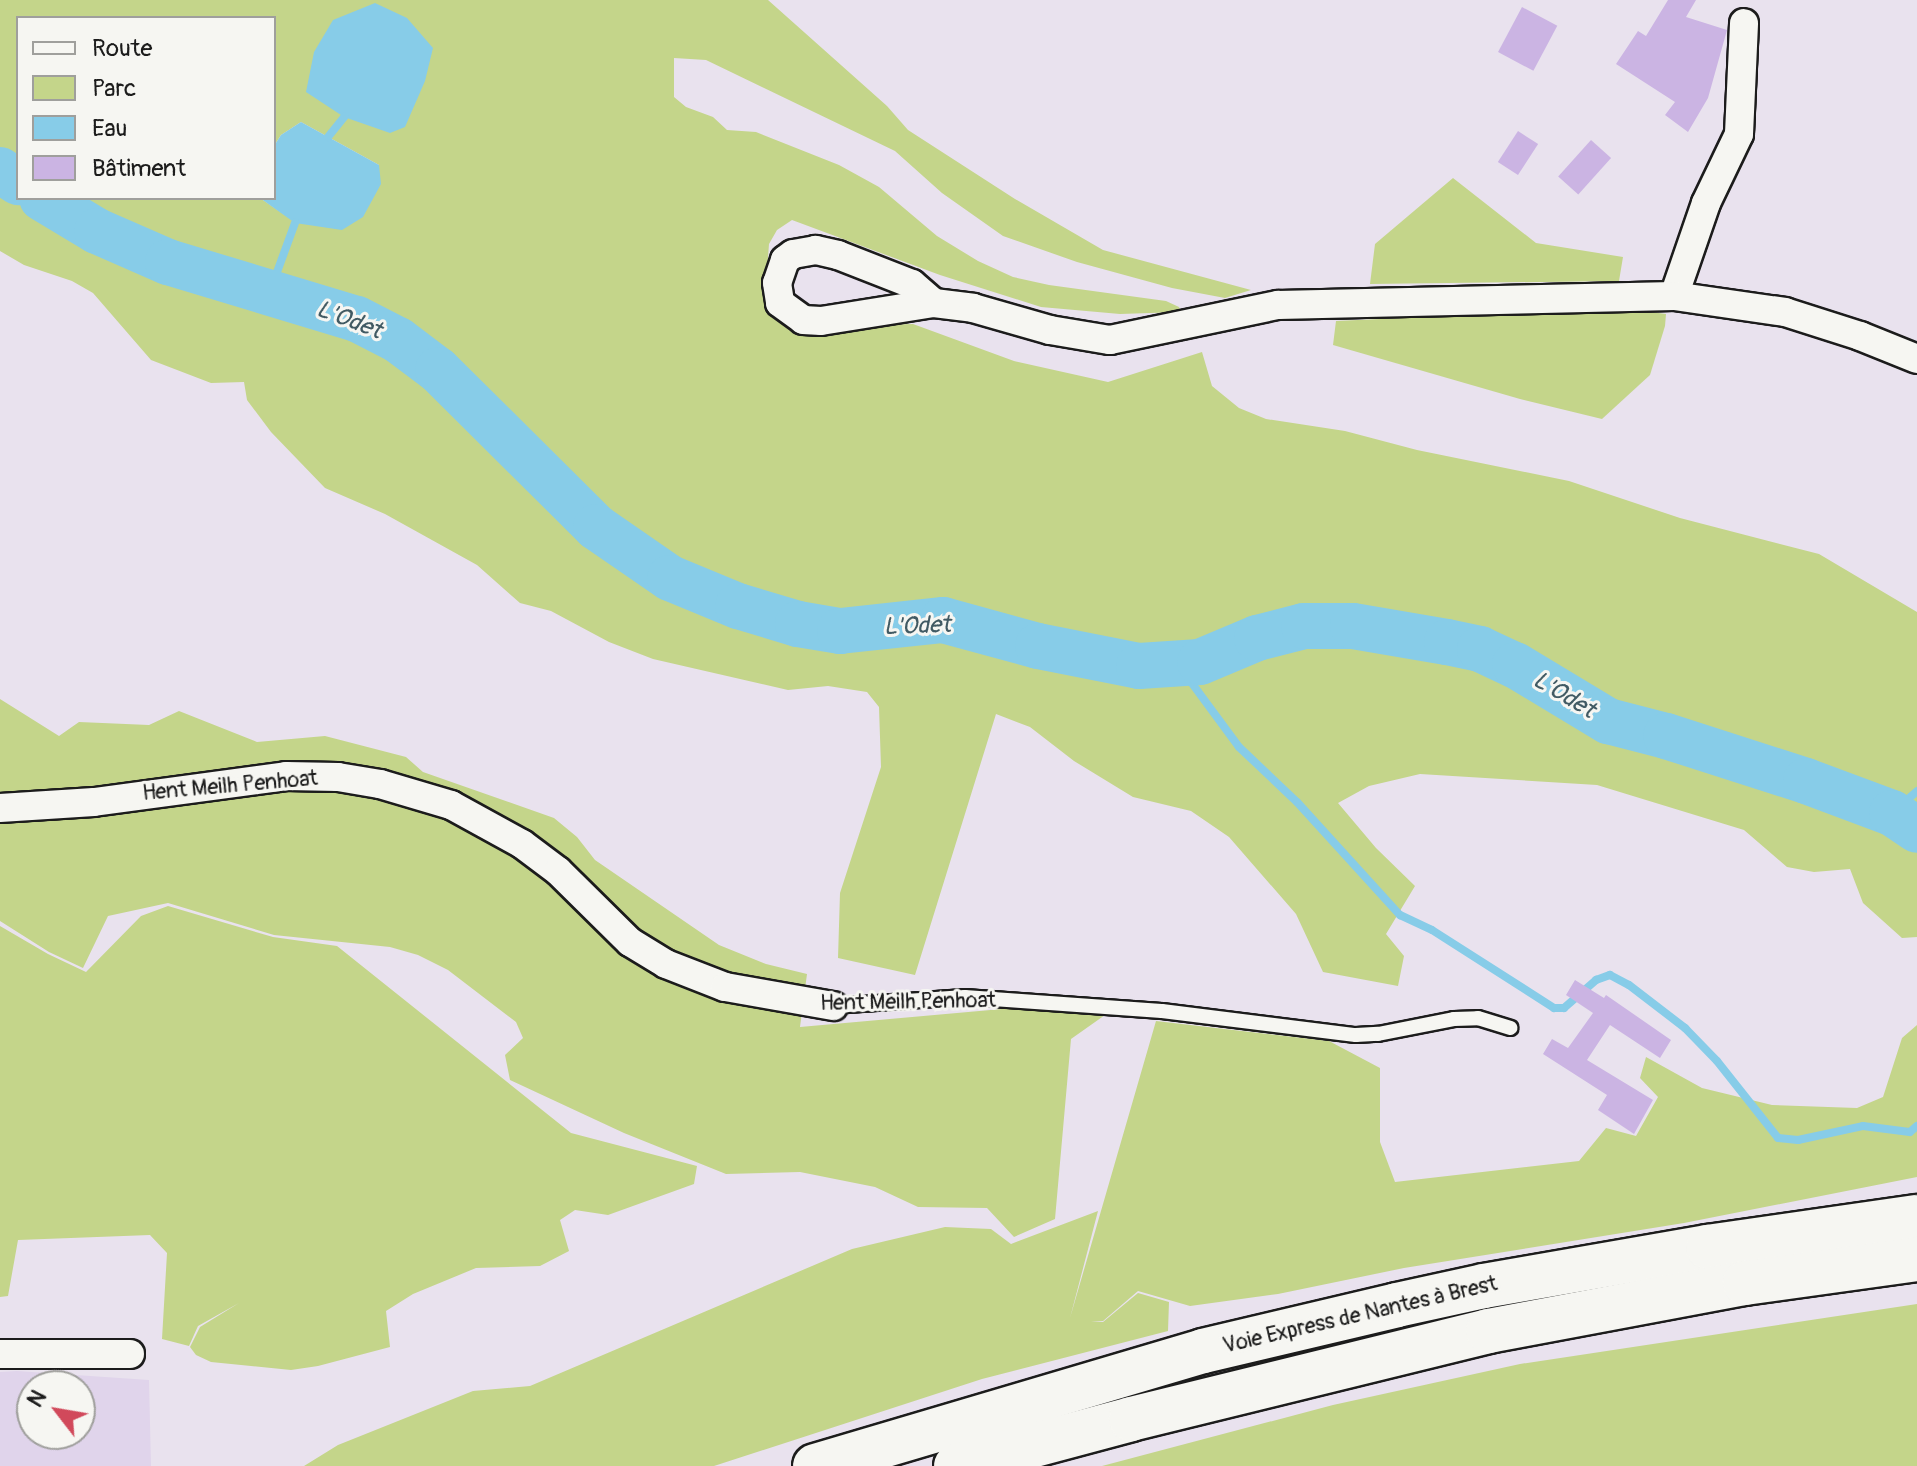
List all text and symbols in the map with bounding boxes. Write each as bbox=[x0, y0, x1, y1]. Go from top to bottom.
legend bbox=[16, 16, 276, 200]
text: Route bbox=[92, 34, 152, 63]
text: Parc bbox=[92, 74, 136, 103]
text: Eau bbox=[92, 114, 127, 143]
text: Bâtiment bbox=[92, 154, 186, 183]
water label: L'Odet bbox=[313, 295, 385, 345]
water label: L'Odet bbox=[883, 610, 951, 642]
water label: L'Odet bbox=[1528, 665, 1600, 725]
street label: Hent Meilh Penhoat bbox=[141, 765, 319, 807]
street label: Hent Meilh Penhoat bbox=[820, 987, 996, 1017]
street label: Voie Express de Nantes à Brest bbox=[1220, 1271, 1500, 1359]
north arrow bbox=[16, 1370, 96, 1450]
text: N bbox=[21, 1385, 53, 1412]

